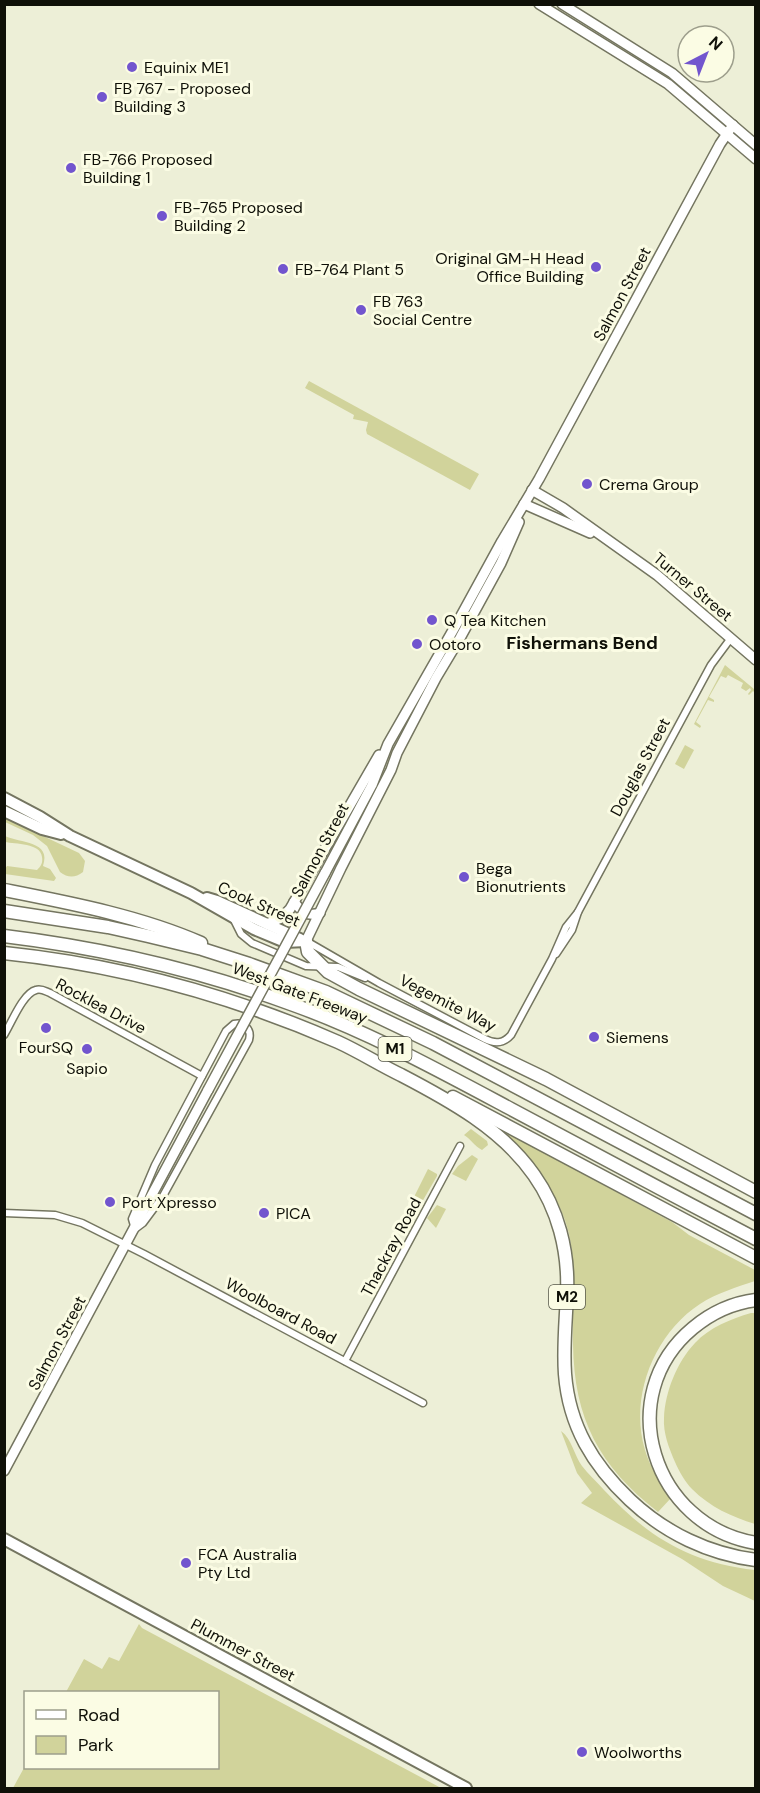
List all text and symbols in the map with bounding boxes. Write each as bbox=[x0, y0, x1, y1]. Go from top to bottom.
north arrow bbox=[676, 24, 736, 84]
text: N bbox=[704, 32, 727, 55]
place label: Equinix ME1 bbox=[144, 57, 229, 78]
marker: Equinix ME1 bbox=[125, 60, 139, 74]
place label: FB 767 - Proposed Building 3 bbox=[114, 78, 251, 117]
marker: FB 767 - Proposed Building 3 bbox=[95, 90, 109, 104]
place label: FB-766 Proposed Building 1 bbox=[83, 149, 212, 188]
marker: FB-766 Proposed Building 1 bbox=[64, 161, 78, 175]
place label: FB-765 Proposed Building 2 bbox=[174, 197, 303, 236]
marker: FB-765 Proposed Building 2 bbox=[155, 209, 169, 223]
street label: Salmon Street bbox=[588, 243, 656, 345]
place label: Original GM-H Head Office Building bbox=[435, 248, 584, 287]
place label: FB-764 Plant 5 bbox=[295, 259, 404, 280]
marker: Original GM-H Head Office Building bbox=[589, 260, 603, 274]
marker: FB-764 Plant 5 bbox=[276, 262, 290, 276]
place label: FB 763 Social Centre bbox=[373, 291, 472, 330]
marker: FB 763 Social Centre bbox=[354, 303, 368, 317]
place label: Crema Group bbox=[599, 474, 699, 495]
marker: Crema Group bbox=[580, 477, 594, 491]
street label: Turner Street bbox=[649, 548, 737, 626]
place label: Q Tea Kitchen bbox=[444, 610, 546, 631]
marker: Q Tea Kitchen bbox=[425, 613, 439, 627]
district label: Fishermans Bend bbox=[506, 631, 658, 655]
place label: Ootoro bbox=[429, 634, 481, 655]
marker: Ootoro bbox=[410, 637, 424, 651]
street label: Douglas Street bbox=[605, 714, 675, 820]
street label: Salmon Street bbox=[286, 799, 354, 901]
place label: Bega Bionutrients bbox=[476, 858, 566, 897]
marker: Bega Bionutrients bbox=[457, 870, 471, 884]
street label: Cook Street bbox=[214, 876, 304, 932]
street label: West Gate Freeway bbox=[229, 958, 371, 1029]
street label: Vegemite Way bbox=[396, 970, 500, 1036]
street label: Rocklea Drive bbox=[52, 973, 150, 1039]
marker: FourSQ bbox=[39, 1021, 53, 1035]
place label: Siemens bbox=[606, 1027, 669, 1048]
marker: Siemens bbox=[587, 1030, 601, 1044]
place label: FourSQ bbox=[19, 1037, 73, 1058]
road number: M1 bbox=[378, 1037, 412, 1061]
marker: Sapio bbox=[80, 1042, 94, 1056]
place label: Sapio bbox=[66, 1058, 108, 1079]
place label: Port Xpresso bbox=[122, 1192, 217, 1213]
street label: Thackray Road bbox=[356, 1194, 426, 1300]
marker: Port Xpresso bbox=[103, 1195, 117, 1209]
place label: PICA bbox=[276, 1203, 311, 1224]
marker: PICA bbox=[257, 1206, 271, 1220]
street label: Woolboard Road bbox=[222, 1273, 340, 1349]
road number: M2 bbox=[549, 1285, 585, 1309]
street label: Salmon Street bbox=[23, 1292, 91, 1394]
place label: FCA Australia Pty Ltd bbox=[198, 1544, 297, 1583]
marker: FCA Australia Pty Ltd bbox=[179, 1556, 193, 1570]
street label: Plummer Street bbox=[187, 1614, 299, 1686]
legend bbox=[24, 1691, 219, 1769]
text: Road bbox=[78, 1703, 120, 1727]
text: Park bbox=[78, 1733, 114, 1757]
place label: Woolworths bbox=[594, 1742, 682, 1763]
marker: Woolworths bbox=[575, 1745, 589, 1759]

